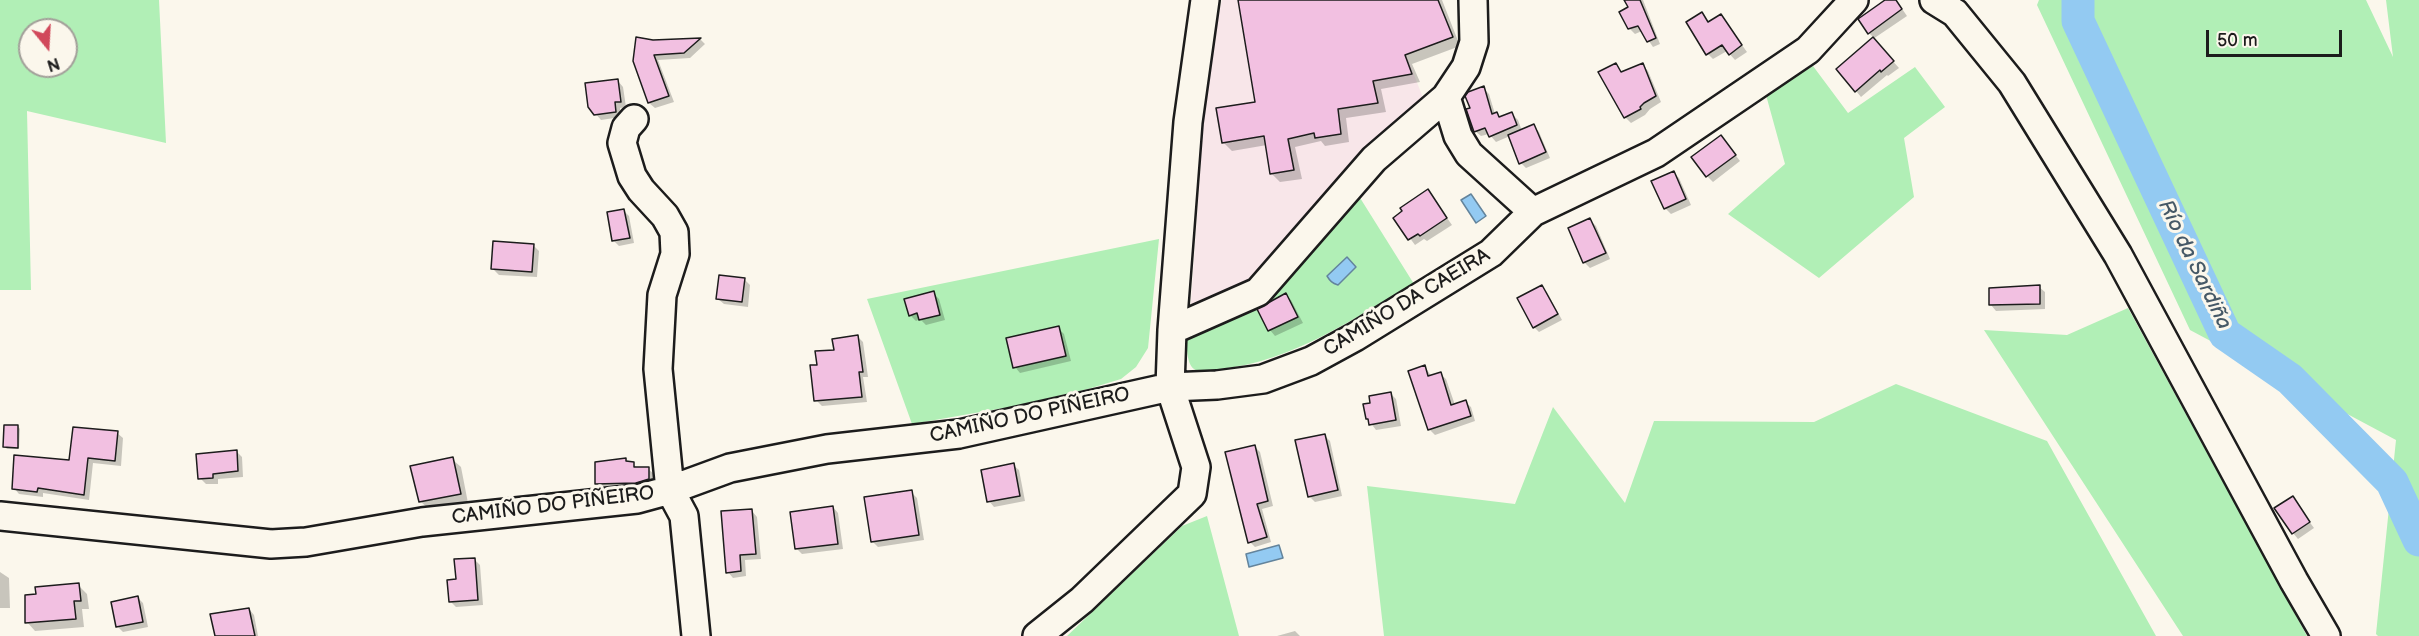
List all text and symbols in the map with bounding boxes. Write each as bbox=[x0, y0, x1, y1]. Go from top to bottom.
north arrow bbox=[18, 18, 78, 78]
scale bar bbox=[2209, 18, 2346, 56]
text: 50 m bbox=[2217, 30, 2258, 51]
text: N bbox=[44, 53, 62, 75]
water label: Río da Sardiña bbox=[2152, 196, 2236, 334]
street label: CAMIÑO DA CAEIRA bbox=[1320, 244, 1494, 362]
street label: CAMIÑO DO PIÑEIRO bbox=[928, 383, 1132, 449]
street label: CAMIÑO DO PIÑEIRO bbox=[450, 482, 656, 530]

